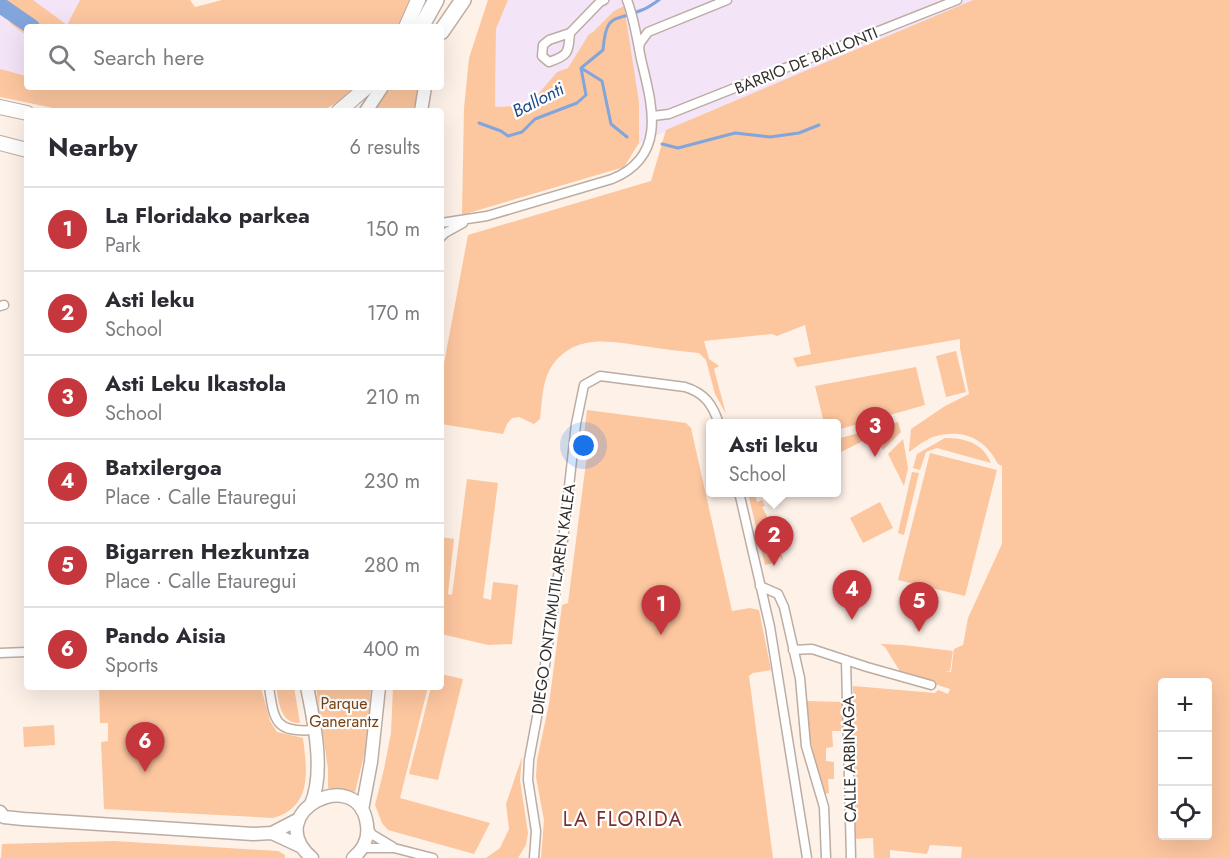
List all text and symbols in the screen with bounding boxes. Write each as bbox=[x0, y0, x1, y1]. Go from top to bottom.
street label: BARRIO DE BALLONTI bbox=[731, 21, 881, 100]
search box bbox=[24, 24, 444, 90]
icon: search bbox=[45, 41, 78, 74]
text: Search here bbox=[93, 41, 204, 73]
water label: Ballonti bbox=[508, 76, 569, 124]
text: Nearby bbox=[48, 128, 137, 166]
text: 6 results bbox=[350, 133, 420, 162]
text: La Floridako parkea bbox=[105, 199, 310, 231]
text: 1 bbox=[62, 215, 73, 244]
text: 150 m bbox=[366, 215, 420, 244]
text: Park bbox=[105, 231, 141, 260]
text: Asti leku bbox=[105, 283, 195, 315]
text: 2 bbox=[61, 299, 74, 328]
text: 170 m bbox=[367, 299, 420, 328]
text: School bbox=[105, 315, 162, 344]
text: Asti Leku Ikastola bbox=[105, 367, 286, 399]
text: 3 bbox=[61, 383, 74, 412]
text: 210 m bbox=[366, 383, 420, 412]
text: School bbox=[105, 399, 162, 428]
pin: 3 bbox=[856, 408, 894, 457]
popup bbox=[706, 419, 841, 497]
text: Asti leku bbox=[729, 428, 818, 460]
your location bbox=[569, 431, 598, 460]
text: Batxilergoa bbox=[105, 451, 222, 483]
text: School bbox=[729, 460, 786, 489]
text: 4 bbox=[61, 467, 74, 496]
text: 230 m bbox=[364, 467, 420, 496]
street label: DIEGO ONTZIMUTILAREN KALEA bbox=[526, 482, 581, 716]
text: Place · Calle Etauregui bbox=[105, 483, 297, 512]
pin: 2 bbox=[754, 516, 794, 566]
text: Bigarren Hezkuntza bbox=[105, 535, 310, 567]
text: 5 bbox=[61, 551, 74, 580]
text: 280 m bbox=[364, 551, 420, 580]
text: Place · Calle Etauregui bbox=[105, 567, 297, 596]
pin: 4 bbox=[832, 570, 872, 620]
pin: 5 bbox=[900, 582, 938, 632]
pin: 1 bbox=[642, 586, 680, 635]
text: Pando Aisia bbox=[105, 619, 226, 651]
text: 6 bbox=[61, 635, 74, 664]
text: 400 m bbox=[363, 635, 420, 664]
text: Sports bbox=[105, 651, 158, 680]
map controls bbox=[1158, 678, 1212, 840]
button: + bbox=[1158, 678, 1212, 732]
park label: Parque Ganerantz bbox=[309, 692, 379, 733]
street label: CALLE ARBINAGA bbox=[837, 695, 862, 822]
pin: 6 bbox=[126, 722, 164, 772]
button: − bbox=[1158, 732, 1212, 786]
button: locate bbox=[1158, 786, 1212, 840]
district label: LA FLORIDA bbox=[563, 805, 683, 834]

